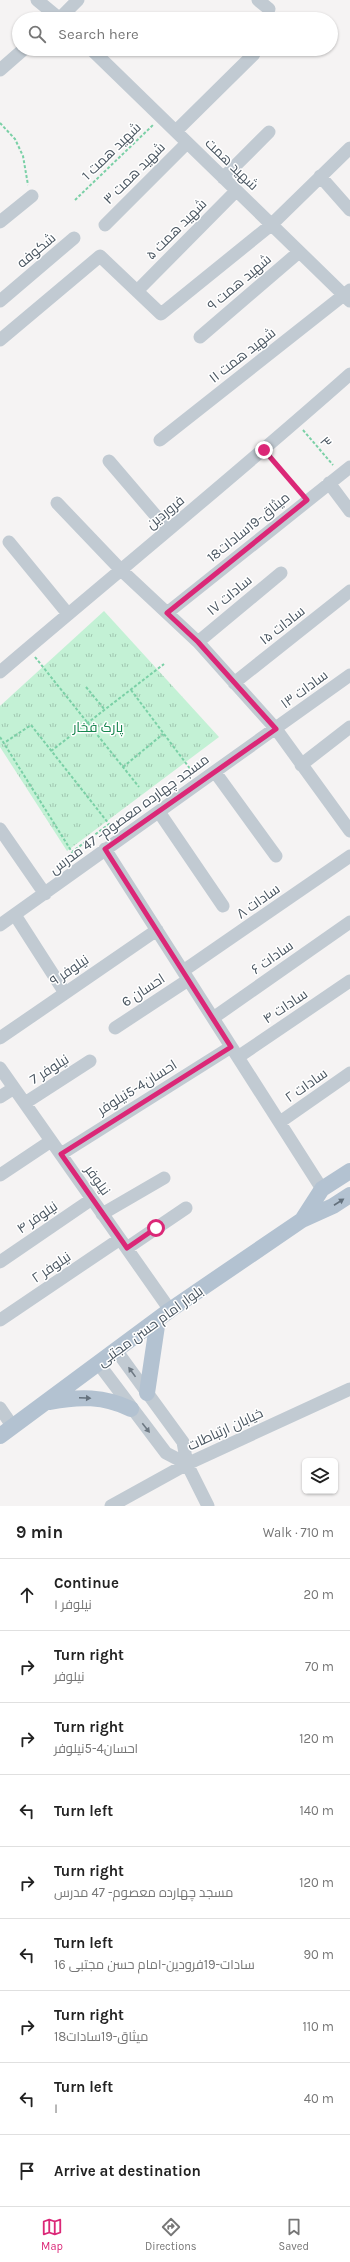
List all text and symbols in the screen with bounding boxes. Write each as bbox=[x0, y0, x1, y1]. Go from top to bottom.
search box bbox=[12, 12, 338, 56]
icon: search bbox=[26, 23, 48, 45]
text: Search here bbox=[58, 25, 139, 43]
street label: شهید همت 1 bbox=[78, 119, 144, 184]
street label: شهید همت bbox=[201, 135, 262, 194]
street label: شهید همت ۳ bbox=[100, 139, 169, 208]
street label: شهید همت ۵ bbox=[142, 195, 210, 263]
street label: شکوفه bbox=[13, 229, 59, 272]
street label: شهید همت ۹ bbox=[204, 251, 275, 314]
street label: شهید همت ۱۱ bbox=[206, 324, 279, 387]
street label: ۳ bbox=[316, 433, 335, 451]
route end bbox=[255, 441, 273, 459]
street label: 18میثاق-19سادات bbox=[203, 489, 293, 566]
street label: فروردین bbox=[143, 492, 188, 533]
street label: سادات ۱۷ bbox=[203, 572, 255, 619]
street label: سادات ۱۵ bbox=[256, 603, 308, 648]
street label: سادات ۱۳ bbox=[277, 667, 331, 712]
park label: پارک فخار bbox=[72, 719, 124, 737]
street label: مسجد چهارده معصوم- 47 مدرس bbox=[46, 751, 213, 879]
street label: سادات ۸ bbox=[233, 880, 283, 923]
street label: سادات ۶ bbox=[248, 937, 297, 978]
street label: نیلوفر ۹ bbox=[46, 951, 92, 990]
street label: احسان 6 bbox=[118, 970, 168, 1011]
street label: سادات ۴ bbox=[260, 985, 311, 1027]
street label: نیلوفر 7 bbox=[27, 1051, 72, 1088]
street label: احسان4-5نیلوفر bbox=[93, 1056, 180, 1119]
street label: سادات ۲ bbox=[282, 1065, 331, 1106]
street label: نیلوفر bbox=[81, 1161, 114, 1199]
street label: نیلوفر ۴ bbox=[14, 1198, 61, 1237]
one-way arrow bbox=[334, 1198, 344, 1206]
route start bbox=[147, 1219, 165, 1237]
street label: نیلوفر ۲ bbox=[28, 1248, 74, 1287]
street label: بلوار امام حسن مجتبی bbox=[94, 1282, 207, 1371]
one-way arrow bbox=[128, 1367, 136, 1377]
one-way arrow bbox=[79, 1395, 92, 1401]
street label: خیابان ارتباطات bbox=[185, 1405, 266, 1454]
one-way arrow bbox=[142, 1423, 150, 1434]
map controls bbox=[302, 1458, 338, 1494]
button: layers bbox=[302, 1458, 338, 1494]
text: 9 min bbox=[16, 1522, 63, 1542]
text: Walk · 710 m bbox=[263, 1525, 334, 1540]
text: Continue bbox=[54, 1574, 119, 1592]
icon: ahead bbox=[16, 1584, 38, 1606]
text: 20 m bbox=[304, 1587, 334, 1602]
text: نیلوفر ۱ bbox=[54, 1597, 92, 1612]
text: Turn right bbox=[54, 1646, 124, 1664]
icon: right bbox=[16, 1656, 38, 1678]
text: 70 m bbox=[305, 1659, 334, 1674]
text: نیلوفر bbox=[54, 1669, 85, 1684]
text: Turn right bbox=[54, 1718, 124, 1736]
icon: right bbox=[16, 1728, 38, 1750]
text: 120 m bbox=[299, 1731, 334, 1746]
text: احسان4-5نیلوفر bbox=[54, 1741, 138, 1756]
icon: left bbox=[16, 1800, 38, 1822]
text: Turn left bbox=[54, 1802, 113, 1820]
text: 140 m bbox=[299, 1803, 334, 1818]
text: Turn right bbox=[54, 1862, 124, 1880]
icon: right bbox=[16, 1872, 38, 1894]
text: 120 m bbox=[299, 1875, 334, 1890]
text: مسجد چهارده معصوم- 47 مدرس bbox=[54, 1885, 233, 1900]
text: Turn left bbox=[54, 1934, 113, 1952]
icon: left bbox=[16, 1944, 38, 1966]
text: 90 m bbox=[303, 1947, 334, 1962]
text: سادات-19فرودین-امام حسن مجتبی 16 bbox=[54, 1957, 255, 1972]
text: Turn right bbox=[54, 2006, 124, 2024]
icon: right bbox=[16, 2016, 38, 2038]
text: 110 m bbox=[302, 2019, 334, 2034]
text: 18میثاق-19سادات bbox=[54, 2029, 148, 2044]
text: Turn left bbox=[54, 2078, 113, 2096]
icon: left bbox=[16, 2088, 38, 2110]
text: 40 m bbox=[304, 2091, 334, 2106]
text: ۱ bbox=[54, 2101, 58, 2116]
icon: arrive bbox=[16, 2160, 38, 2182]
text: Arrive at destination bbox=[54, 2162, 201, 2180]
tab: Map bbox=[41, 2216, 63, 2253]
tab: Directions bbox=[145, 2216, 197, 2253]
tab: Saved bbox=[279, 2216, 309, 2253]

